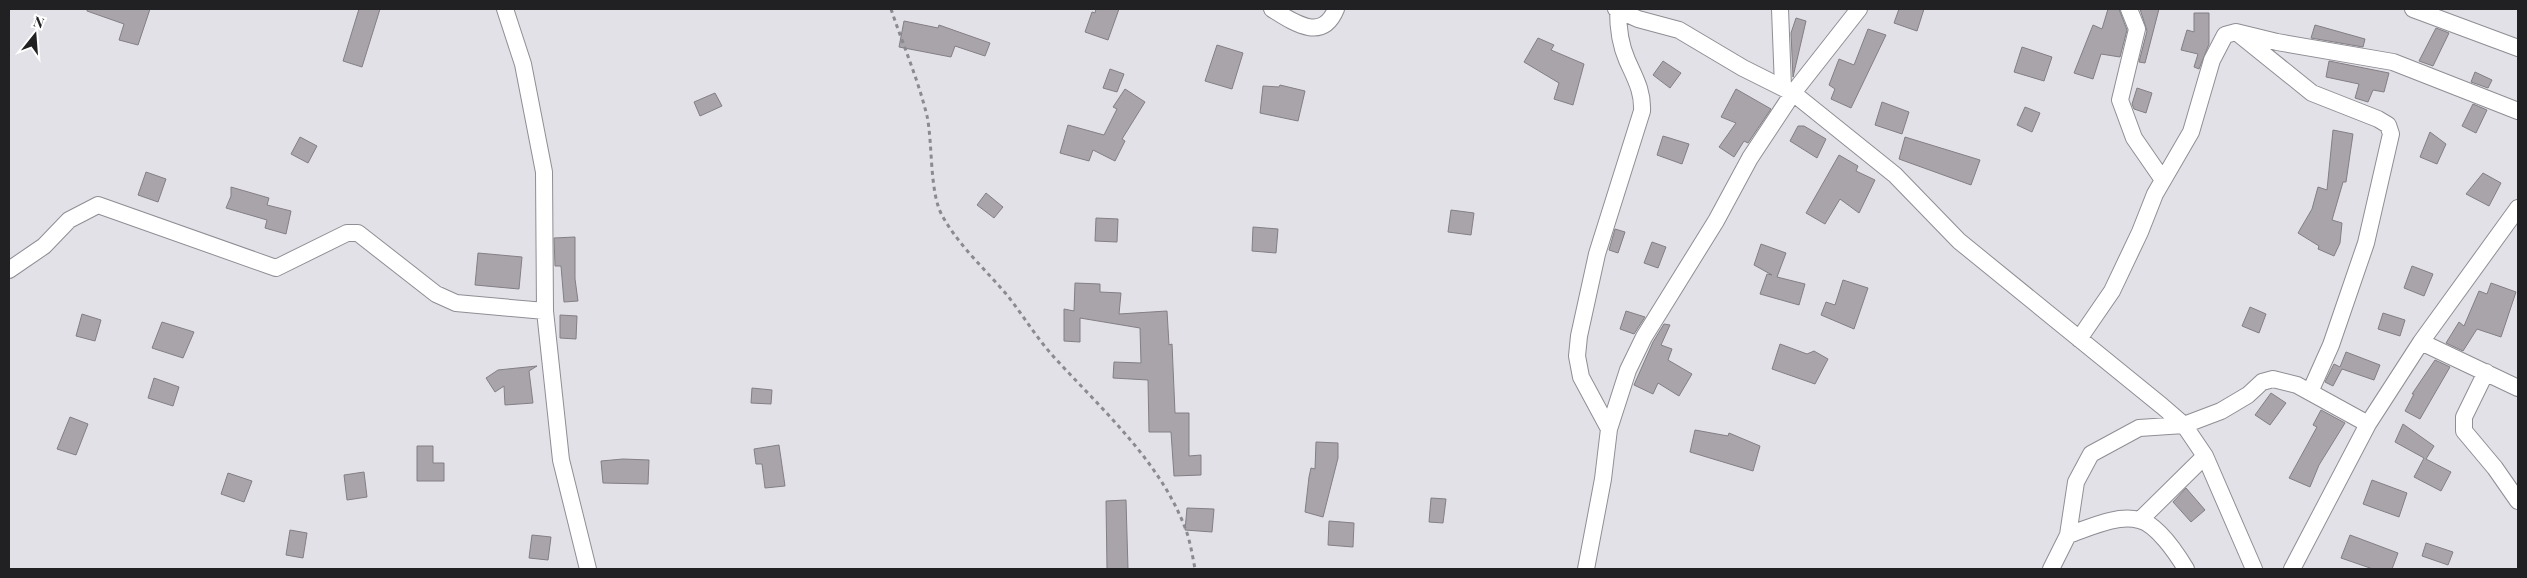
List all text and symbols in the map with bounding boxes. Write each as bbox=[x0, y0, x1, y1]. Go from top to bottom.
north arrow bbox=[10, 10, 60, 60]
text: N bbox=[31, 12, 47, 33]

